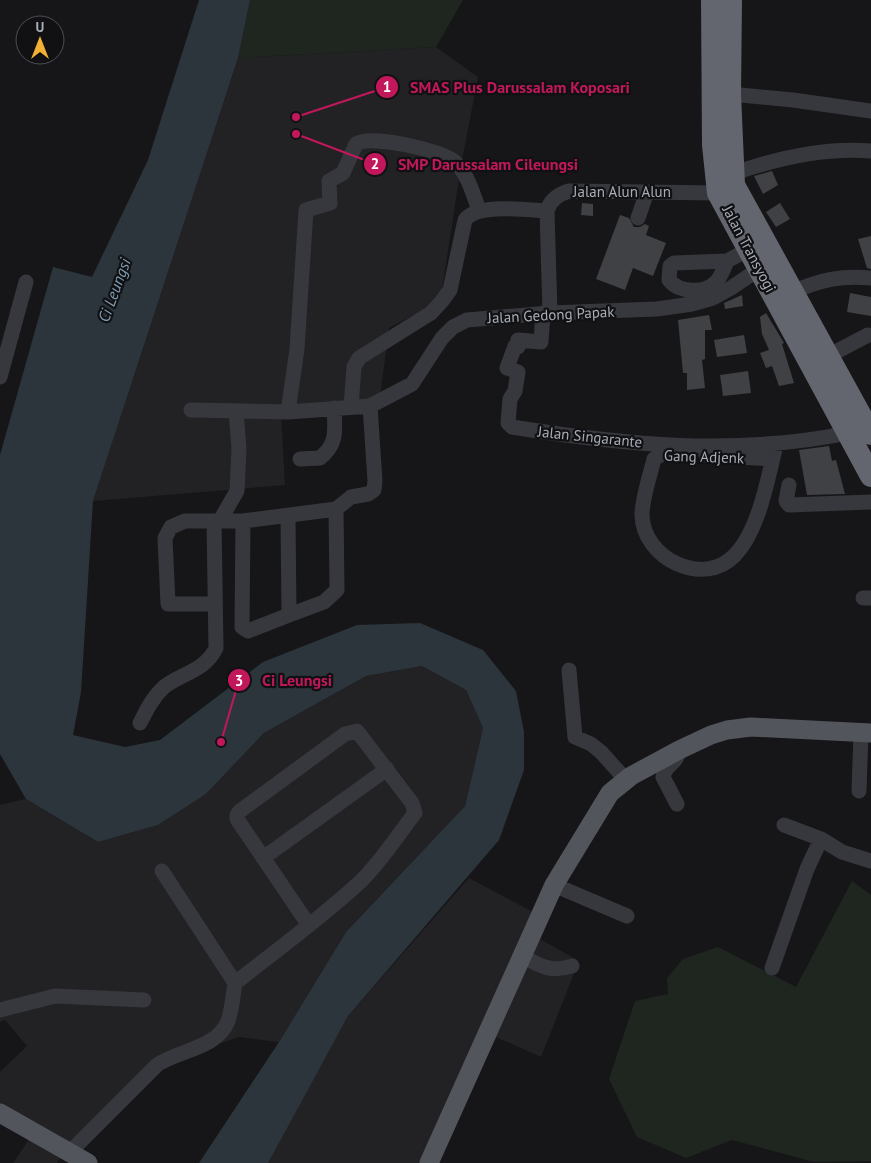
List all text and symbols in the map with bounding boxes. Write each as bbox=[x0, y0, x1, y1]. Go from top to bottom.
north arrow bbox=[15, 15, 65, 65]
text: U bbox=[36, 18, 44, 36]
callout: SMAS Plus Darussalam Koposari bbox=[375, 72, 640, 103]
text: 1 bbox=[383, 77, 391, 96]
text: SMAS Plus Darussalam Koposari bbox=[410, 77, 630, 97]
callout: SMP Darussalam Cileungsi bbox=[362, 149, 588, 180]
text: 2 bbox=[371, 154, 379, 173]
text: SMP Darussalam Cileungsi bbox=[398, 154, 578, 174]
street label: Jalan Alun Alun bbox=[572, 182, 671, 201]
street label: Jalan Transyogi bbox=[718, 201, 780, 296]
water label: Ci Leungsi bbox=[93, 254, 135, 325]
street label: Jalan Gedong Papak bbox=[486, 302, 616, 327]
street label: Jalan Singarante bbox=[536, 421, 643, 451]
street label: Gang Adjenk bbox=[664, 446, 745, 467]
callout: Ci Leungsi bbox=[226, 665, 342, 696]
text: Ci Leungsi bbox=[262, 670, 332, 690]
text: 3 bbox=[235, 671, 243, 690]

